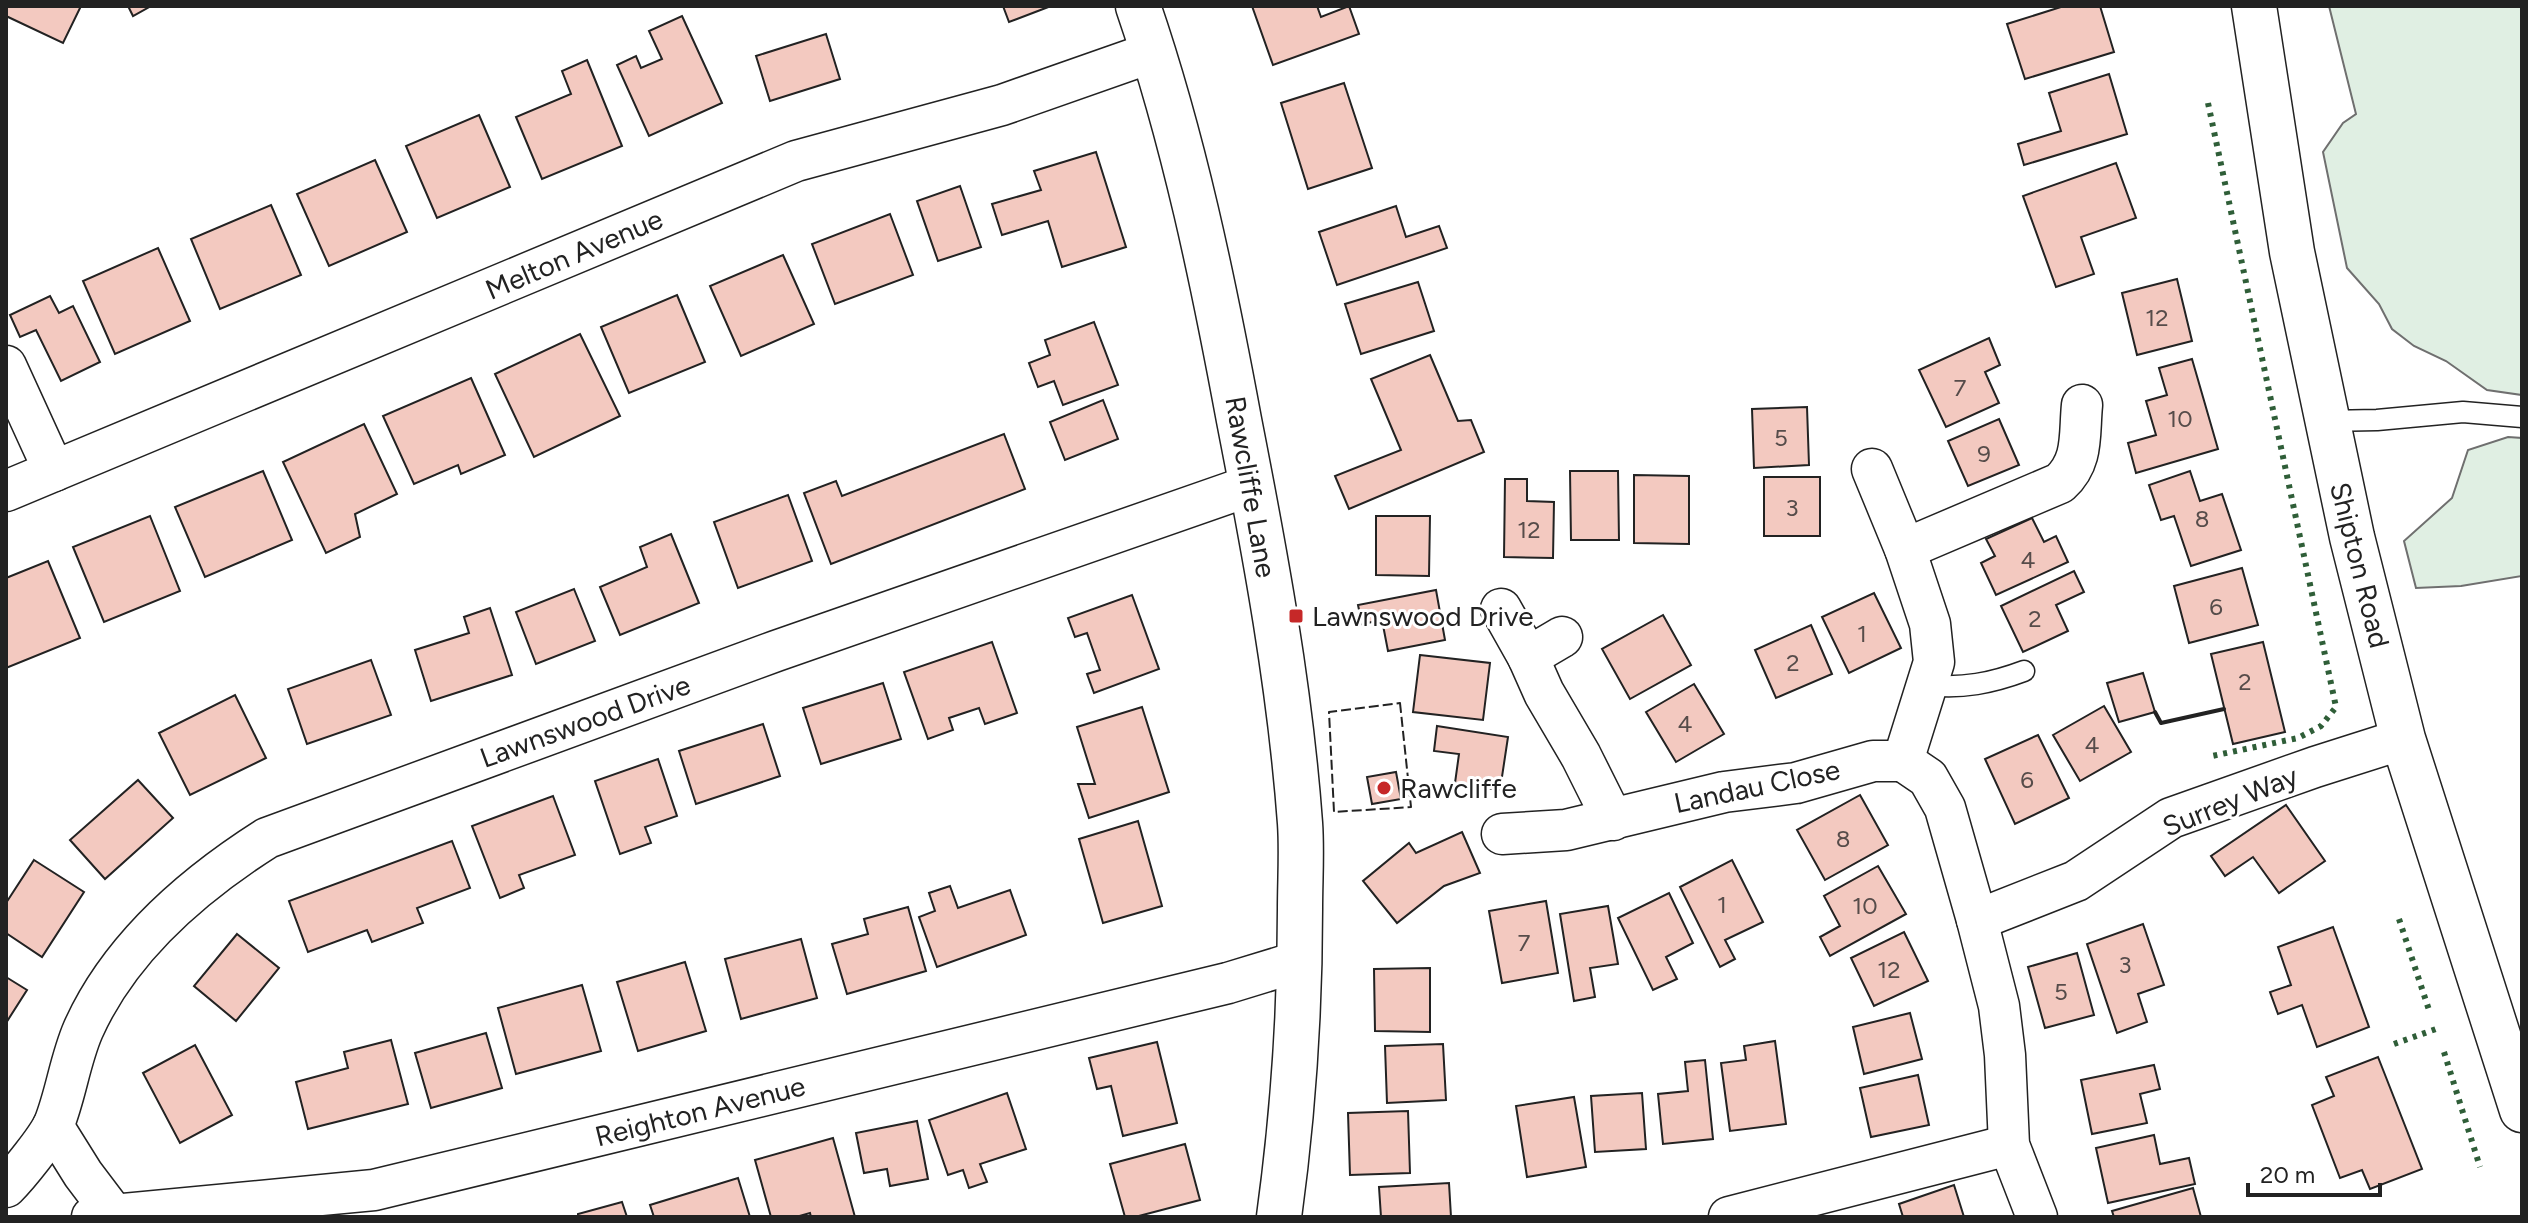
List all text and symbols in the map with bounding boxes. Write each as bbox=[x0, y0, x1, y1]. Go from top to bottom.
street label: Melton Avenue bbox=[480, 201, 668, 307]
house number: 12 bbox=[2145, 303, 2169, 332]
house number: 7 bbox=[1954, 373, 1967, 402]
street label: Rawcliffe Lane bbox=[1218, 394, 1284, 580]
house number: 10 bbox=[2167, 404, 2193, 433]
house number: 5 bbox=[1774, 423, 1788, 452]
house number: 9 bbox=[1977, 439, 1991, 468]
street label: Shipton Road bbox=[2323, 479, 2397, 651]
house number: 3 bbox=[1785, 493, 1799, 522]
house number: 8 bbox=[2195, 504, 2209, 533]
house number: 12 bbox=[1517, 515, 1541, 544]
house number: 4 bbox=[2021, 545, 2036, 574]
house number: 6 bbox=[2209, 592, 2223, 621]
place label: Lawnswood Drive bbox=[1312, 599, 1533, 633]
house number: 2 bbox=[2028, 604, 2042, 633]
marker: Lawnswood Drive bbox=[1287, 607, 1305, 625]
house number: 1 bbox=[1857, 619, 1867, 648]
house number: 2 bbox=[1786, 648, 1800, 677]
street label: Lawnswood Drive bbox=[475, 667, 695, 775]
house number: 2 bbox=[2238, 667, 2252, 696]
house number: 4 bbox=[1678, 709, 1693, 738]
house number: 4 bbox=[2085, 730, 2100, 759]
street label: Landau Close bbox=[1671, 752, 1843, 820]
street label: Surrey Way bbox=[2157, 758, 2303, 844]
house number: 6 bbox=[2020, 765, 2034, 794]
place label: Rawcliffe bbox=[1400, 771, 1517, 805]
marker: Rawcliffe bbox=[1375, 779, 1393, 797]
house number: 8 bbox=[1836, 824, 1850, 853]
house number: 1 bbox=[1717, 890, 1727, 919]
house number: 10 bbox=[1852, 891, 1878, 920]
house number: 7 bbox=[1518, 928, 1531, 957]
house number: 3 bbox=[2118, 950, 2132, 979]
house number: 12 bbox=[1877, 955, 1901, 984]
house number: 5 bbox=[2054, 977, 2068, 1006]
street label: Reighton Avenue bbox=[591, 1068, 809, 1154]
scale bar bbox=[2248, 1147, 2380, 1197]
text: 20 m bbox=[2260, 1160, 2315, 1189]

